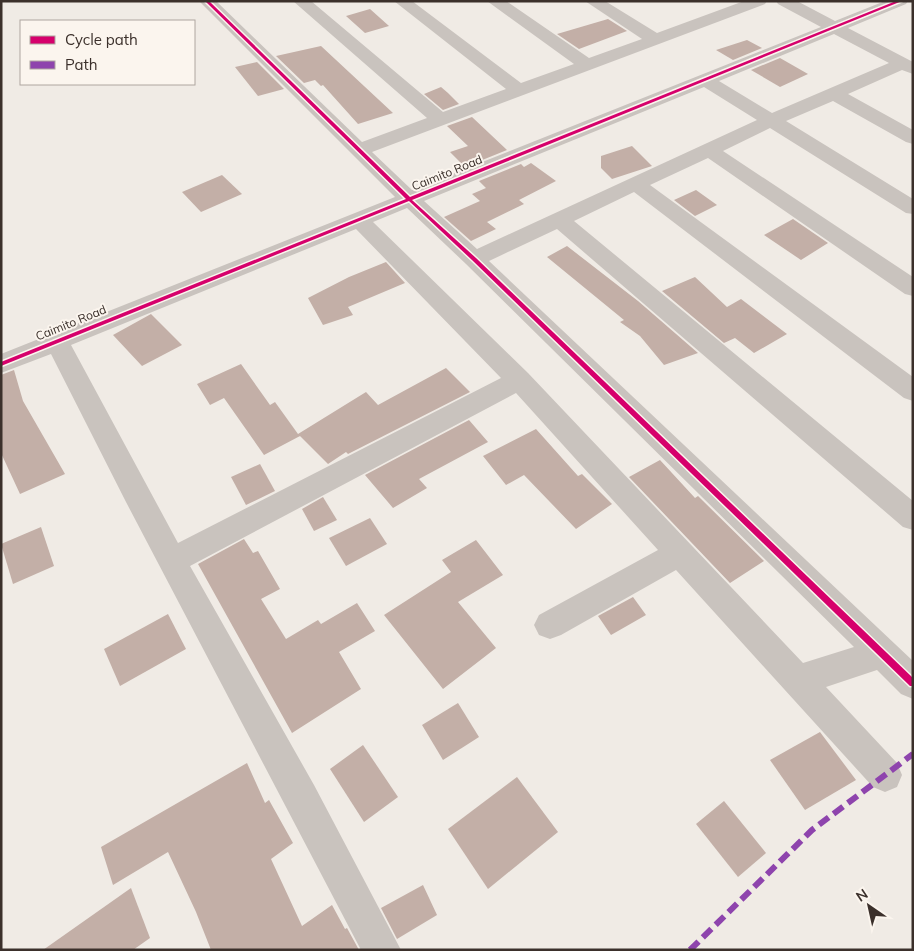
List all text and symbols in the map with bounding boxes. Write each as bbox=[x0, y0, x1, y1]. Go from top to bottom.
legend bbox=[20, 20, 195, 85]
text: Cycle path bbox=[65, 30, 138, 49]
text: Path bbox=[65, 55, 97, 74]
street label: Caimito Road bbox=[409, 152, 484, 194]
street label: Caimito Road bbox=[33, 302, 108, 344]
north arrow bbox=[844, 881, 894, 931]
text: N bbox=[852, 885, 871, 906]

